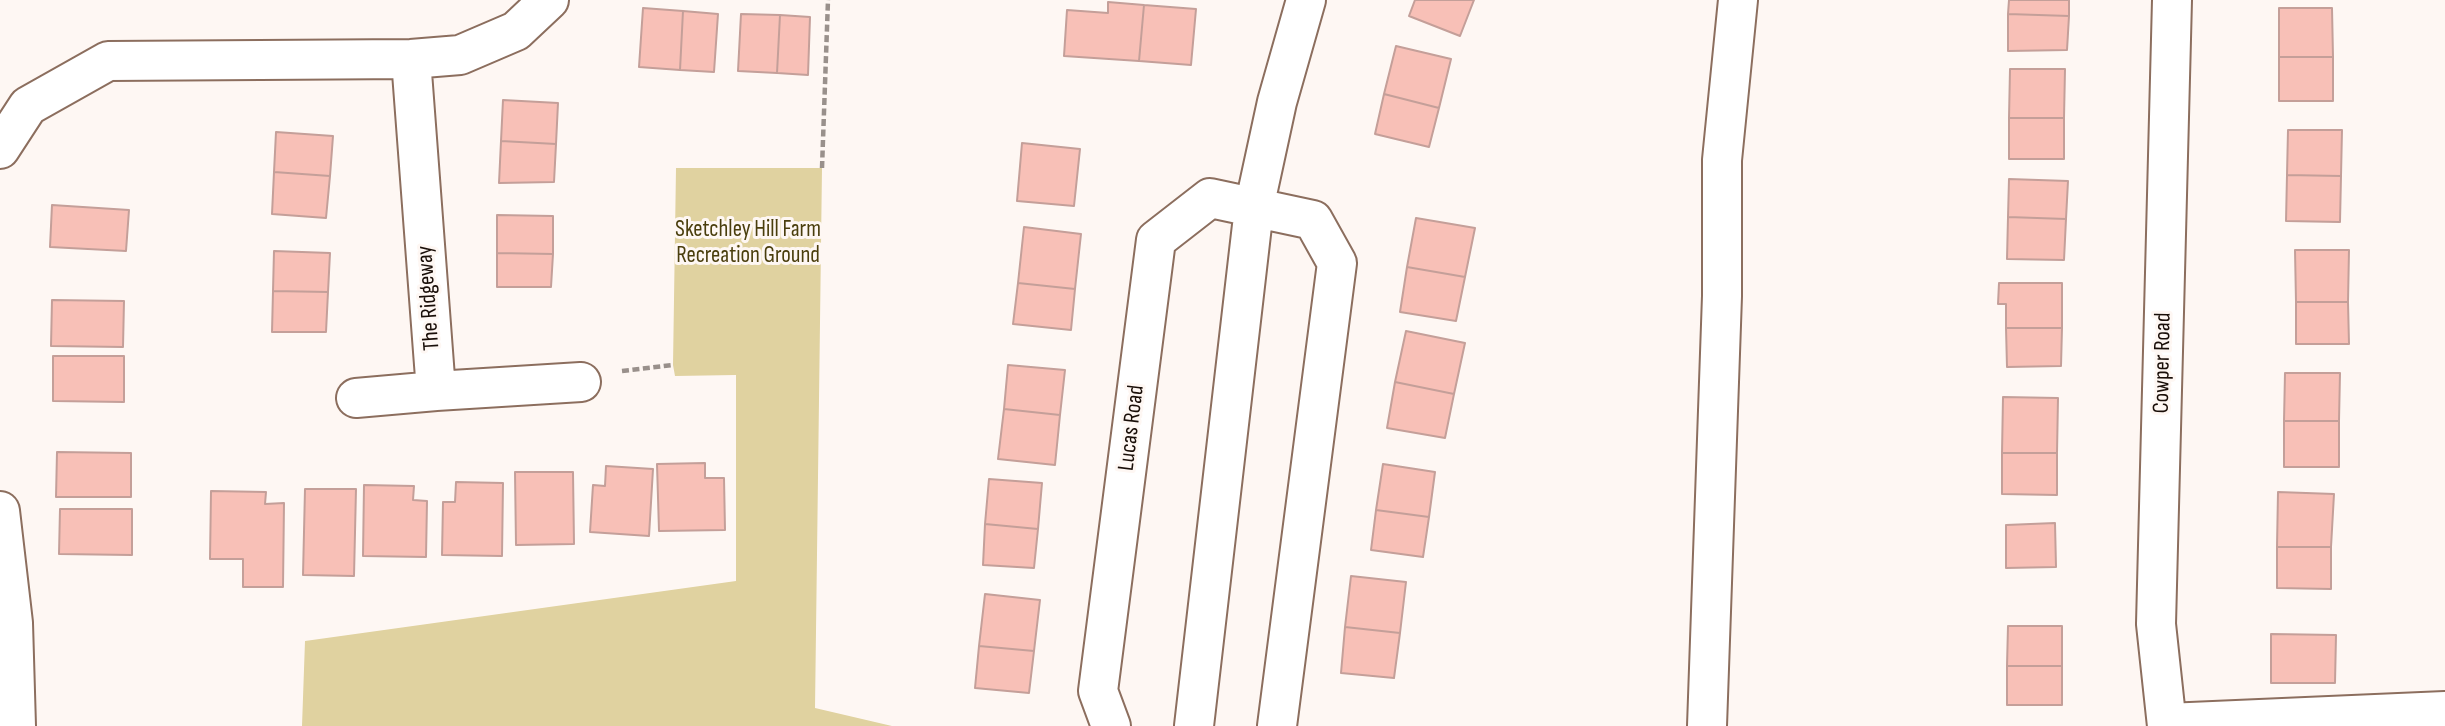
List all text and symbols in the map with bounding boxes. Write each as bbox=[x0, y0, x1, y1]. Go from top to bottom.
park label: Sketchley Hill Farm Recreation Ground bbox=[675, 216, 821, 270]
street label: The Ridgeway bbox=[412, 245, 446, 351]
street label: Cowper Road bbox=[2148, 312, 2178, 414]
street label: Lucas Road bbox=[1113, 384, 1151, 472]

